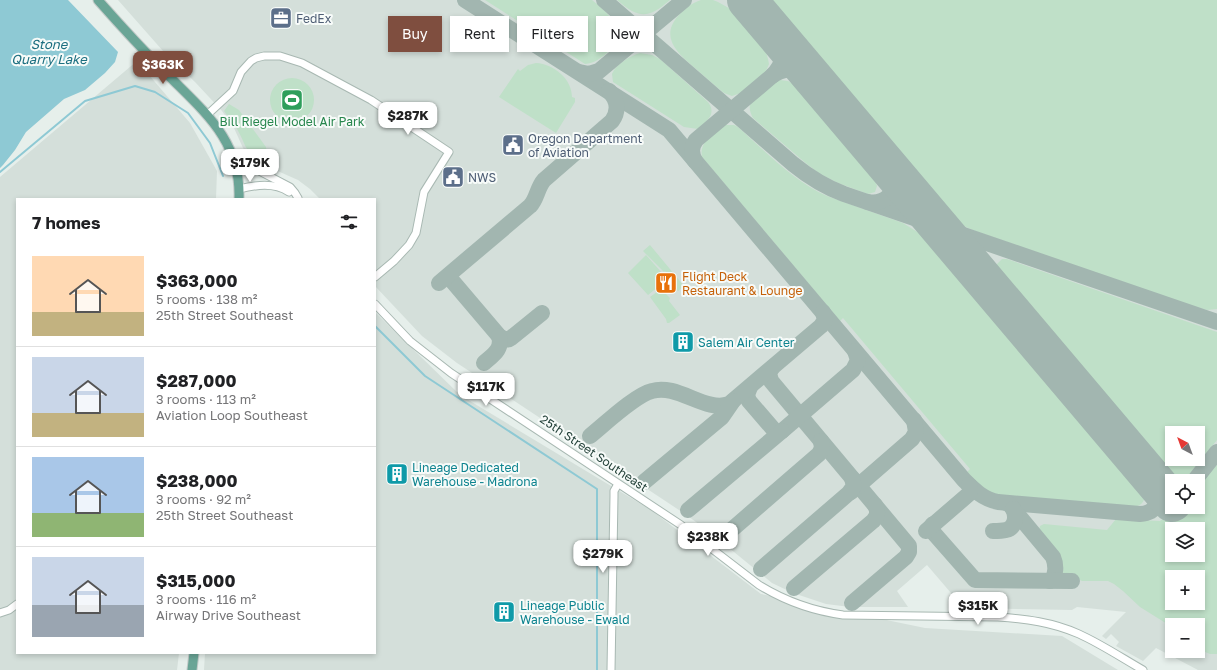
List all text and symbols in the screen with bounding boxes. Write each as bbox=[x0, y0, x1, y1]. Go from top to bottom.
office icon: FedEx bbox=[268, 5, 294, 31]
place label: FedEx bbox=[296, 11, 332, 26]
chip: Buy bbox=[388, 16, 442, 52]
chip: Rent bbox=[450, 16, 509, 52]
chip: Filters bbox=[517, 16, 588, 52]
chip: New bbox=[596, 16, 654, 52]
water label: Stone Quarry Lake bbox=[11, 36, 88, 67]
pin: $363K bbox=[135, 51, 191, 85]
text: $363K bbox=[142, 56, 184, 72]
sports icon: Bill Riegel Model Air Park bbox=[279, 87, 305, 113]
pin: $287K bbox=[380, 102, 436, 136]
text: $287K bbox=[387, 107, 429, 123]
place label: Bill Riegel Model Air Park bbox=[219, 114, 365, 129]
place label: Oregon Department of Aviation bbox=[528, 131, 642, 160]
public building icon: Oregon Department of Aviation bbox=[500, 132, 526, 158]
pin: $179K bbox=[222, 149, 278, 183]
text: $179K bbox=[230, 154, 270, 170]
public building icon: NWS bbox=[440, 164, 466, 190]
place label: NWS bbox=[468, 170, 497, 185]
icon: filters bbox=[338, 211, 360, 233]
text: 7 homes bbox=[32, 212, 100, 233]
place label: Flight Deck Restaurant & Lounge bbox=[682, 269, 803, 298]
text: $363,000 bbox=[156, 270, 238, 291]
restaurant icon: Flight Deck Restaurant & Lounge bbox=[653, 270, 679, 296]
icon: home bbox=[64, 272, 112, 320]
text: 5 rooms · 138 m² bbox=[156, 291, 257, 307]
text: 25th Street Southeast bbox=[156, 307, 293, 323]
building icon: Salem Air Center bbox=[670, 329, 696, 355]
place label: Salem Air Center bbox=[698, 335, 795, 350]
text: $287,000 bbox=[156, 370, 237, 391]
icon: home bbox=[64, 373, 112, 421]
pin: $117K bbox=[458, 373, 514, 407]
text: $117K bbox=[467, 378, 505, 394]
text: 3 rooms · 113 m² bbox=[156, 391, 256, 407]
text: Aviation Loop Southeast bbox=[156, 407, 308, 423]
street label: 25th Street Southeast bbox=[537, 411, 651, 495]
north arrow bbox=[1165, 426, 1205, 466]
map controls bbox=[1165, 426, 1205, 658]
place label: Lineage Dedicated Warehouse - Madrona bbox=[412, 460, 537, 489]
building icon: Lineage Dedicated Warehouse - Madrona bbox=[384, 461, 410, 487]
text: $238,000 bbox=[156, 470, 238, 491]
icon: home bbox=[64, 473, 112, 521]
button: locate bbox=[1165, 474, 1205, 514]
text: 3 rooms · 92 m² bbox=[156, 491, 251, 507]
text: 25th Street Southeast bbox=[156, 507, 293, 523]
button: layers bbox=[1165, 522, 1205, 562]
pin: $238K bbox=[680, 523, 736, 557]
text: $238K bbox=[687, 528, 729, 544]
pin: $279K bbox=[575, 540, 631, 574]
text: $279K bbox=[582, 545, 624, 561]
text: $315,000 bbox=[156, 570, 235, 591]
button: + bbox=[1165, 570, 1205, 610]
icon: home bbox=[64, 573, 112, 621]
text: 3 rooms · 116 m² bbox=[156, 591, 256, 607]
pin: $315K bbox=[950, 592, 1006, 626]
text: $315K bbox=[958, 597, 998, 613]
place label: Lineage Public Warehouse - Ewald bbox=[520, 598, 630, 627]
building icon: Lineage Public Warehouse - Ewald bbox=[491, 599, 517, 625]
text: Airway Drive Southeast bbox=[156, 607, 301, 623]
button: − bbox=[1165, 618, 1205, 658]

